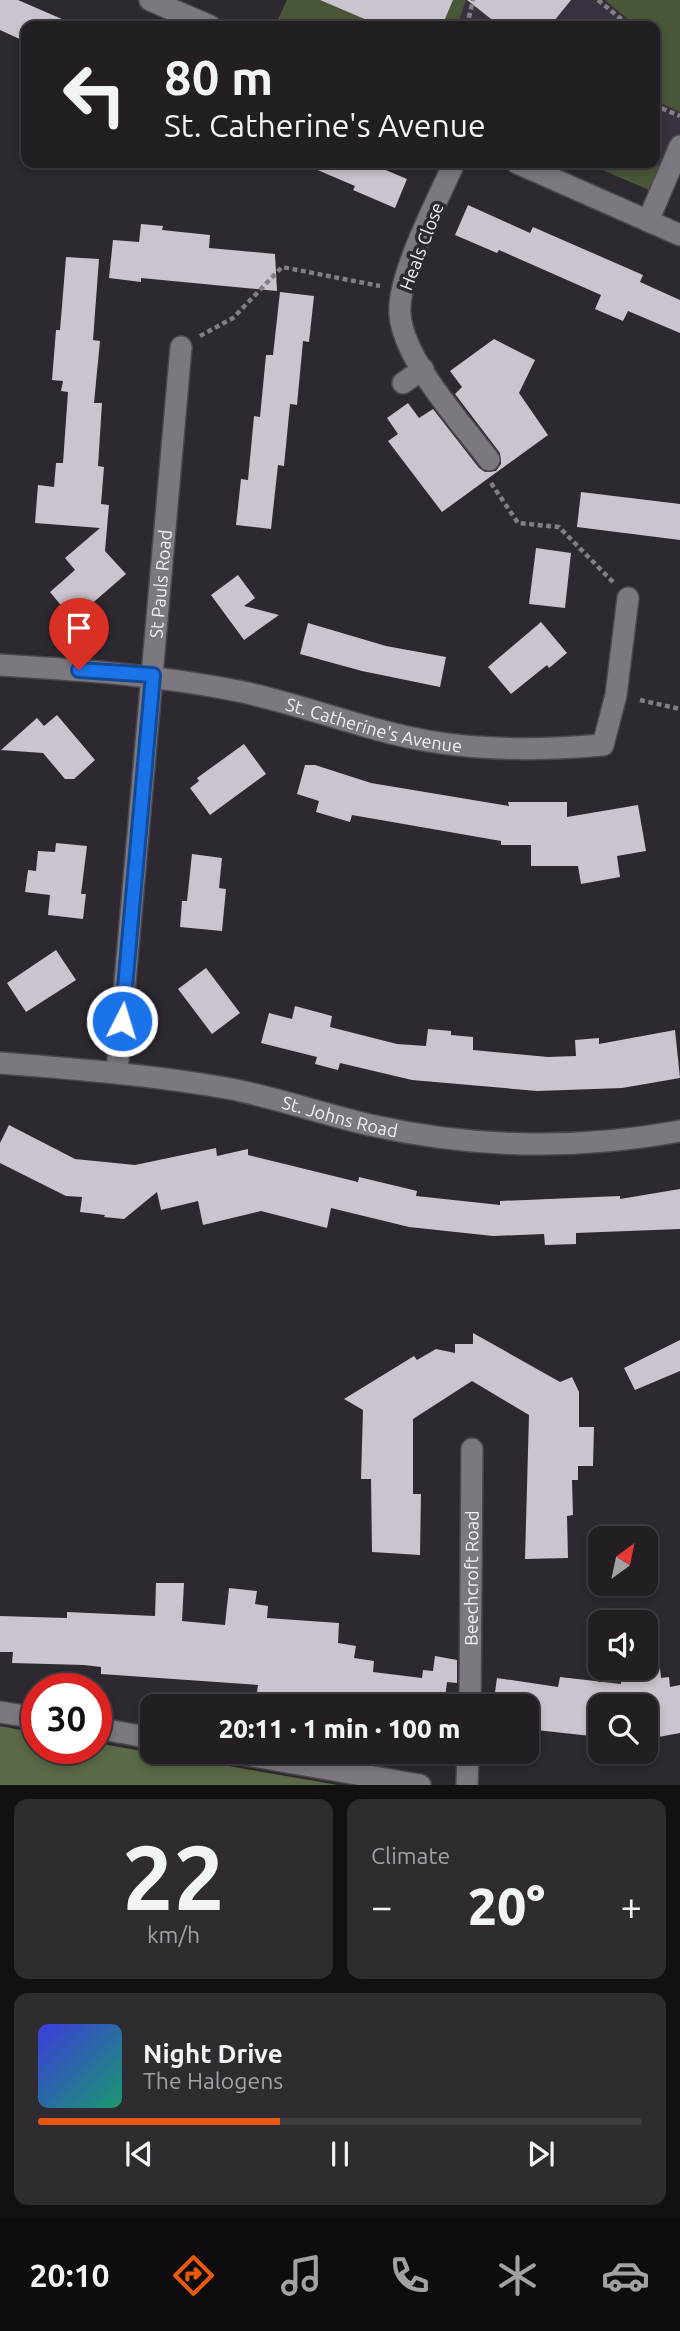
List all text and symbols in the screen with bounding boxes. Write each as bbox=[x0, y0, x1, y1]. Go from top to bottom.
icon: left bbox=[49, 49, 140, 140]
text: 80 m bbox=[164, 49, 273, 104]
text: St. Catherine's Avenue bbox=[164, 107, 486, 143]
street label: Heals Close bbox=[395, 199, 447, 293]
street label: St Pauls Road bbox=[145, 529, 175, 639]
pin bbox=[49, 598, 109, 670]
icon: arrive bbox=[60, 609, 98, 647]
street label: St. Catherine's Avenue bbox=[284, 693, 463, 756]
position arrow bbox=[85, 984, 159, 1058]
street label: St. Johns Road bbox=[280, 1092, 400, 1141]
street label: Beechcroft Road bbox=[460, 1510, 482, 1646]
north arrow bbox=[588, 1526, 658, 1596]
map controls bbox=[588, 1526, 658, 1764]
button: sound bbox=[588, 1610, 658, 1680]
speed limit sign: 30 bbox=[21, 1673, 112, 1764]
button: search bbox=[588, 1694, 658, 1764]
text: 20:11 · 1 min · 100 m bbox=[219, 1714, 460, 1743]
text: 22 bbox=[122, 1825, 225, 1927]
text: Climate bbox=[371, 1843, 450, 1868]
text: 20° bbox=[468, 1877, 545, 1935]
text: − bbox=[371, 1885, 392, 1927]
text: + bbox=[621, 1885, 642, 1927]
text: km/h bbox=[147, 1922, 200, 1947]
text: Night Drive bbox=[143, 2039, 283, 2068]
text: The Halogens bbox=[143, 2068, 283, 2093]
icon: previous bbox=[120, 2135, 158, 2173]
icon: pause bbox=[321, 2135, 359, 2173]
icon: next bbox=[522, 2135, 560, 2173]
icon: directions bbox=[169, 2251, 218, 2300]
icon: music bbox=[277, 2251, 326, 2300]
icon: phone bbox=[385, 2251, 434, 2300]
icon: climate bbox=[493, 2251, 542, 2300]
icon: car bbox=[601, 2251, 650, 2300]
text: 20:10 bbox=[30, 2257, 110, 2293]

